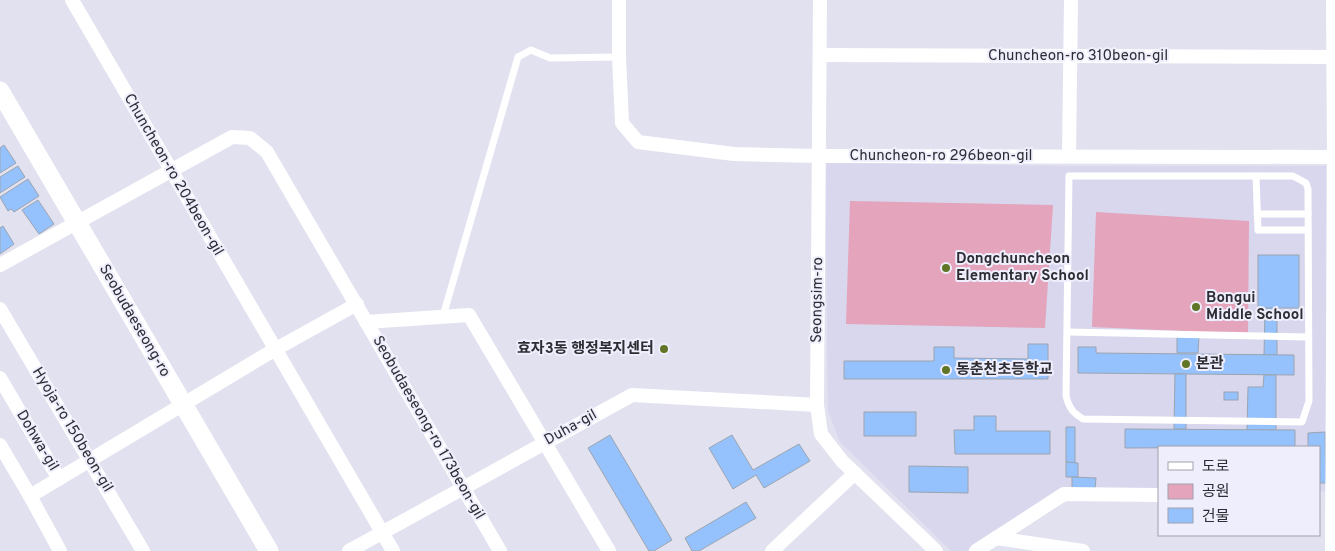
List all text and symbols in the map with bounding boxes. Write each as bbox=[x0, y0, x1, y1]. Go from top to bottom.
street label: Chuncheon-ro 310beon-gil bbox=[988, 47, 1168, 66]
street label: Chuncheon-ro 204beon-gil bbox=[119, 91, 227, 259]
street label: Chuncheon-ro 296beon-gil bbox=[849, 147, 1033, 166]
place label: Dongchuncheon Elementary School bbox=[956, 250, 1089, 286]
street label: Seongsim-ro bbox=[808, 257, 828, 343]
street label: Seobudaeseong-ro bbox=[94, 261, 174, 381]
marker: Dongchuncheon Elementary School bbox=[940, 262, 952, 274]
place label: Bongui Middle School bbox=[1206, 289, 1304, 325]
marker: Bongui Middle School bbox=[1190, 301, 1202, 313]
street label: Seobudaeseong-ro 173beon-gil bbox=[368, 333, 488, 523]
place label: 효자3동 행정복지센터 bbox=[517, 340, 654, 359]
marker: 효자3동 행정복지센터 bbox=[658, 343, 670, 355]
place label: 본관 bbox=[1196, 355, 1224, 374]
marker: 본관 bbox=[1180, 358, 1192, 370]
place label: 동춘천초등학교 bbox=[956, 360, 1053, 380]
street label: Hyoja-ro 150beon-gil bbox=[27, 364, 117, 496]
marker: 동춘천초등학교 bbox=[940, 364, 952, 376]
street label: Duha-gil bbox=[541, 406, 601, 450]
street label: Dohwa-gil bbox=[11, 407, 63, 475]
legend bbox=[1158, 446, 1320, 536]
text: 도로 bbox=[1202, 458, 1230, 477]
text: 공원 bbox=[1202, 483, 1230, 502]
text: 건물 bbox=[1202, 508, 1230, 527]

